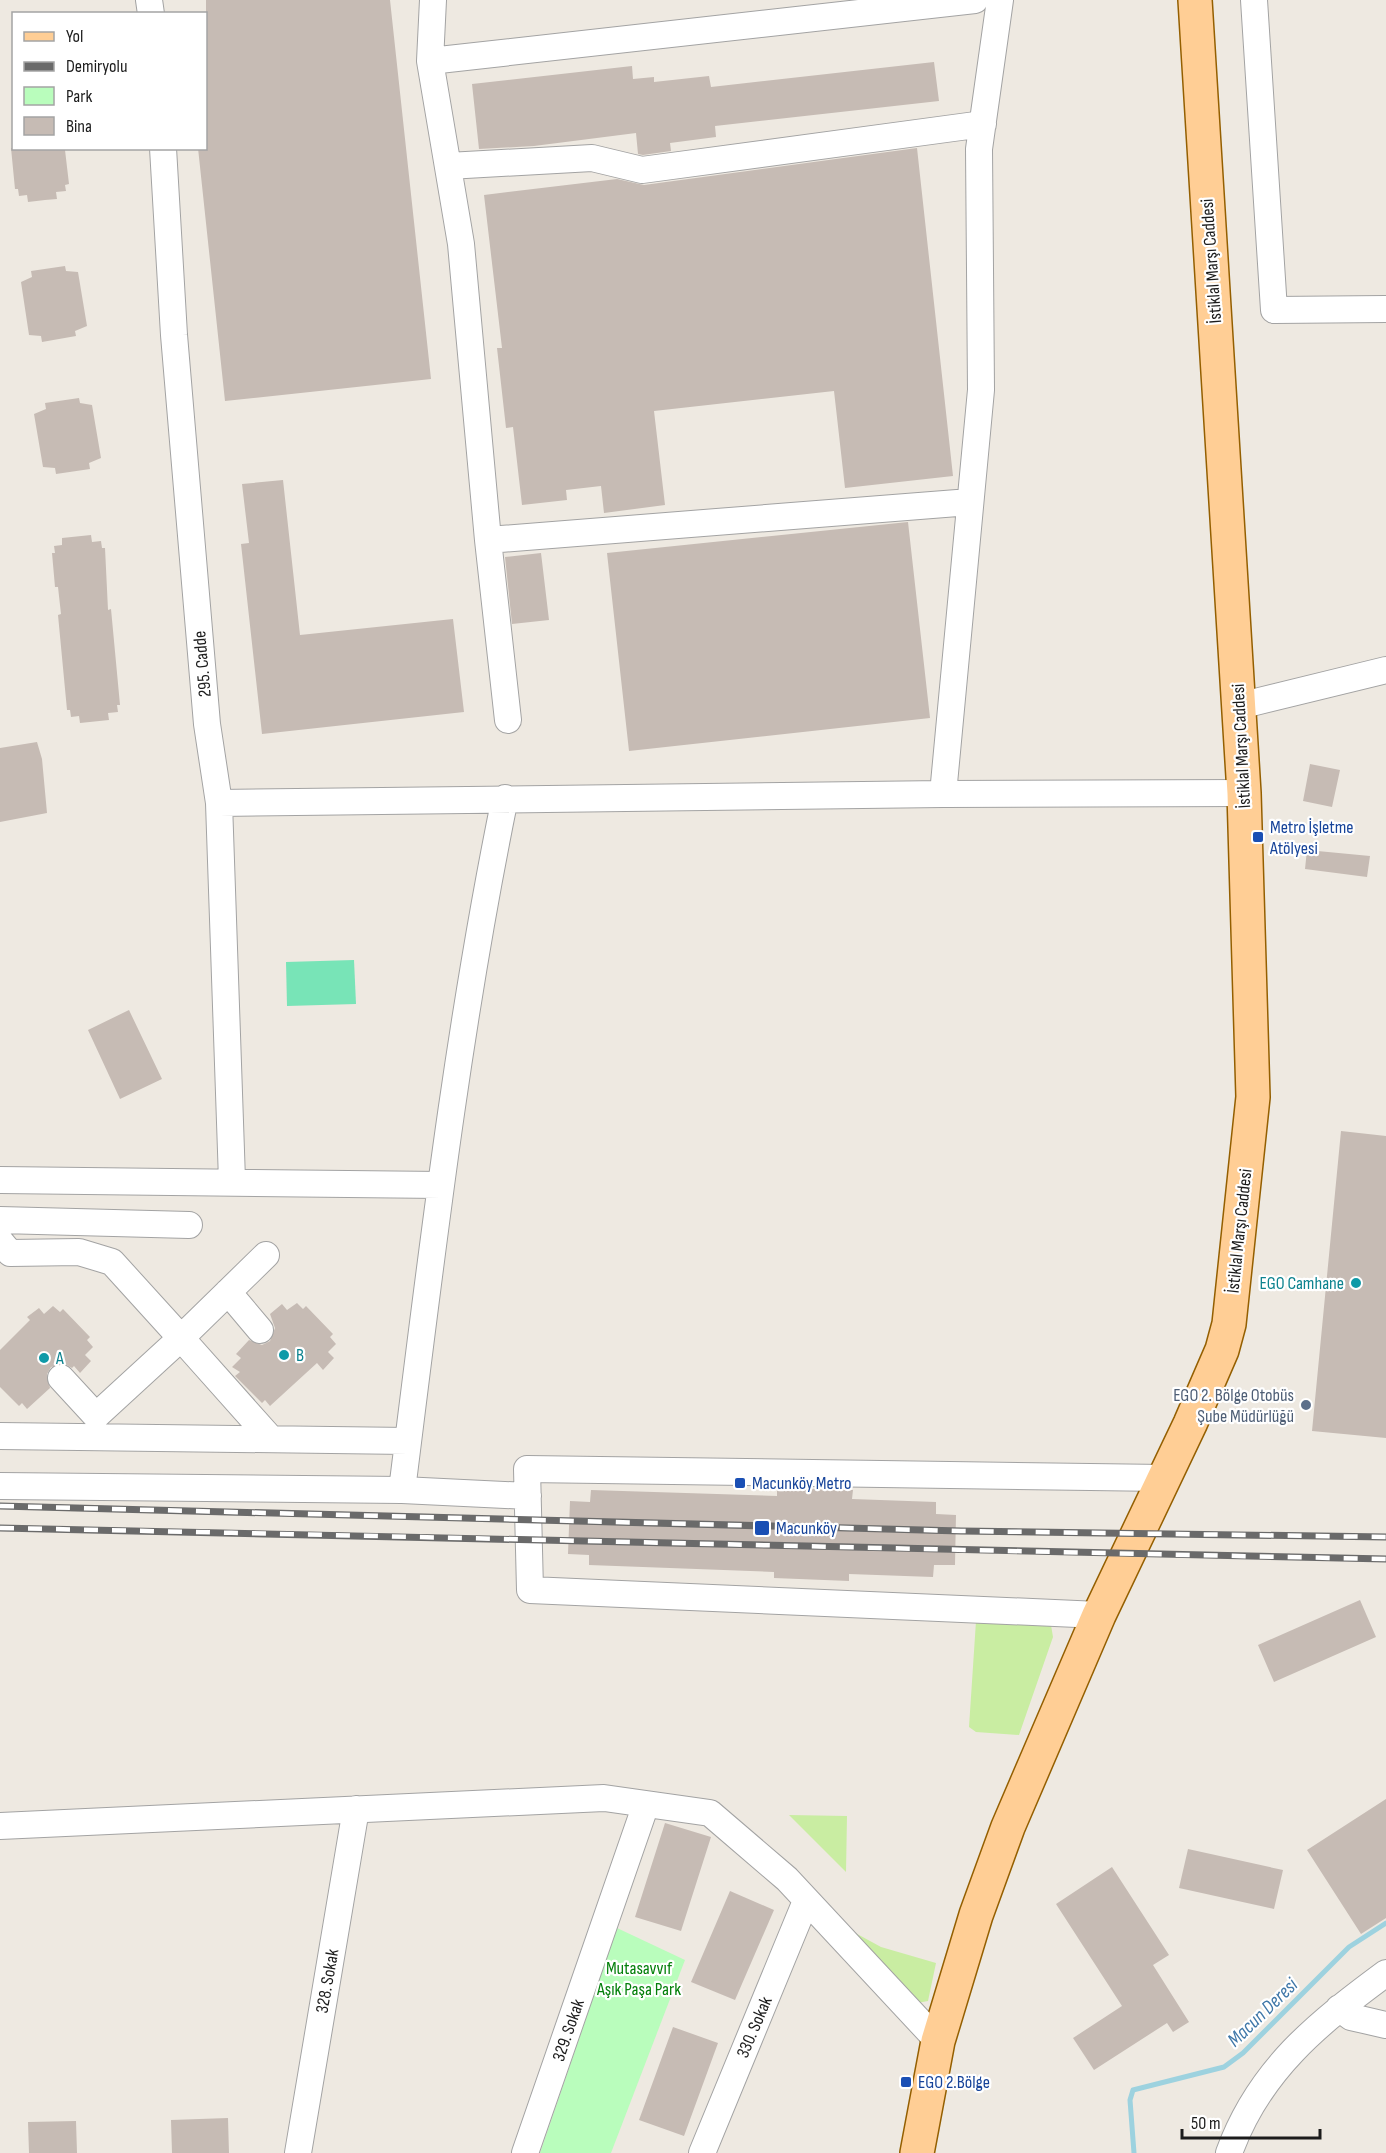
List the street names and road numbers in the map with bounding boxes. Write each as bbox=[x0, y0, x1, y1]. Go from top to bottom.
street label: İstiklal Marşı Caddesi bbox=[1197, 198, 1226, 324]
street label: 295. Cadde bbox=[189, 630, 216, 698]
street label: İstiklal Marşı Caddesi bbox=[1228, 683, 1255, 809]
street label: İstiklal Marşı Caddesi bbox=[1223, 1168, 1256, 1294]
street label: 328. Sokak bbox=[312, 1947, 343, 2015]
street label: 330. Sokak bbox=[732, 1993, 777, 2061]
street label: 329. Sokak bbox=[548, 1996, 589, 2064]

